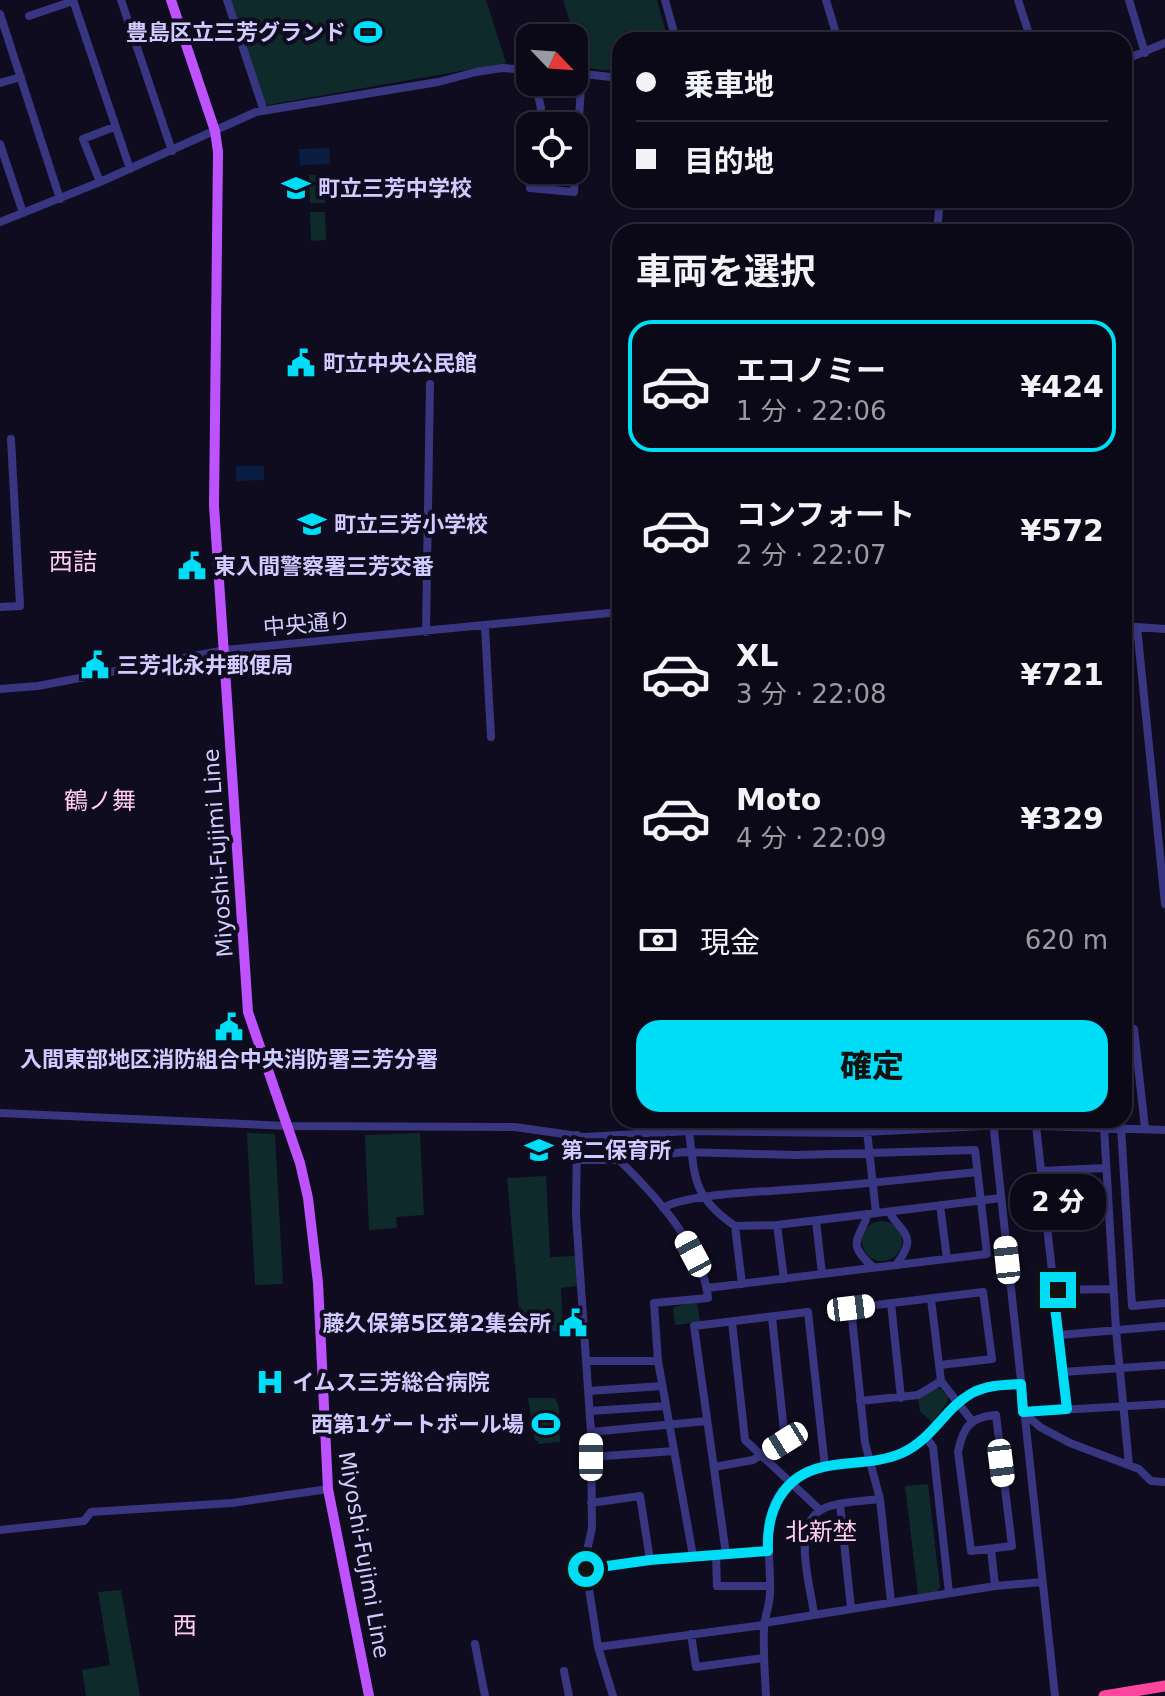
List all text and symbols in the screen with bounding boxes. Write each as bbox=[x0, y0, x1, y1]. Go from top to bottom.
sports icon: 豊島区立三芳グランド bbox=[353, 17, 383, 47]
place label: 豊島区立三芳グランド bbox=[126, 20, 346, 45]
north arrow bbox=[516, 24, 588, 96]
map controls bbox=[516, 24, 588, 184]
text: 乗車地 bbox=[684, 67, 774, 102]
button: locate bbox=[516, 112, 588, 184]
text: 目的地 bbox=[684, 144, 774, 179]
school or university icon: 町立三芳中学校 bbox=[281, 173, 311, 203]
place label: 町立三芳中学校 bbox=[318, 176, 472, 201]
text: 車両を選択 bbox=[636, 251, 816, 292]
public building icon: 町立中央公民館 bbox=[286, 348, 316, 378]
icon: car bbox=[640, 350, 712, 422]
place label: 町立中央公民館 bbox=[323, 351, 477, 376]
text: エコノミー bbox=[736, 353, 886, 388]
text: ¥424 bbox=[1021, 369, 1104, 404]
text: 1 分 · 22:06 bbox=[736, 396, 887, 426]
icon: car bbox=[640, 494, 712, 566]
text: コンフォート bbox=[736, 497, 915, 532]
school or university icon: 町立三芳小学校 bbox=[297, 509, 327, 539]
place label: 町立三芳小学校 bbox=[334, 512, 488, 537]
text: ¥572 bbox=[1021, 513, 1104, 548]
text: 2 分 · 22:07 bbox=[736, 540, 887, 570]
district label: 西詰 bbox=[49, 548, 97, 576]
public building icon: 東入間警察署三芳交番 bbox=[177, 551, 207, 581]
place label: 東入間警察署三芳交番 bbox=[214, 554, 434, 579]
street label: 中央通り bbox=[262, 608, 352, 640]
icon: car bbox=[640, 638, 712, 710]
text: XL bbox=[736, 638, 778, 673]
public building icon: 三芳北永井郵便局 bbox=[80, 650, 110, 680]
place label: 三芳北永井郵便局 bbox=[117, 653, 293, 678]
text: ¥721 bbox=[1021, 657, 1104, 692]
text: 3 分 · 22:08 bbox=[736, 679, 887, 709]
street label: Miyoshi-Fujimi Line bbox=[198, 748, 238, 958]
icon: car bbox=[640, 782, 712, 854]
text: Moto bbox=[736, 782, 821, 817]
district label: 鶴ノ舞 bbox=[64, 787, 136, 815]
text: ¥329 bbox=[1021, 801, 1104, 836]
text: 4 分 · 22:09 bbox=[736, 823, 887, 853]
icon: cash bbox=[636, 918, 680, 962]
text: 現金 bbox=[700, 925, 760, 960]
text: 620 m bbox=[1025, 925, 1108, 955]
public building icon: 入間東部地区消防組合中央消防署三芳分署 bbox=[214, 1012, 244, 1042]
button: 確定 bbox=[636, 1020, 1108, 1112]
place label: 入間東部地区消防組合中央消防署三芳分署 bbox=[20, 1047, 438, 1072]
school or university icon: 第二保育所 bbox=[524, 1135, 554, 1165]
place label: 第二保育所 bbox=[561, 1138, 671, 1163]
callout: 2 分 bbox=[1010, 1174, 1106, 1230]
text: 2 分 bbox=[1031, 1187, 1085, 1217]
car bbox=[671, 1227, 715, 1281]
car bbox=[993, 1235, 1021, 1285]
route end bbox=[1040, 1272, 1076, 1308]
car bbox=[826, 1293, 876, 1323]
public building icon: 藤久保第5区第2集会所 bbox=[558, 1308, 588, 1338]
place label: 藤久保第5区第2集会所 bbox=[322, 1311, 551, 1336]
hospital icon: イムス三芳総合病院 bbox=[255, 1367, 285, 1397]
place label: イムス三芳総合病院 bbox=[292, 1370, 490, 1395]
sports icon: 西第1ゲートボール場 bbox=[531, 1409, 561, 1439]
place label: 西第1ゲートボール場 bbox=[311, 1412, 524, 1437]
car bbox=[758, 1418, 812, 1464]
car bbox=[579, 1433, 603, 1481]
car bbox=[986, 1438, 1016, 1488]
street label: Miyoshi-Fujimi Line bbox=[334, 1450, 394, 1660]
district label: 北新埜 bbox=[785, 1518, 857, 1546]
route start bbox=[568, 1551, 604, 1587]
district label: 西 bbox=[173, 1612, 197, 1640]

